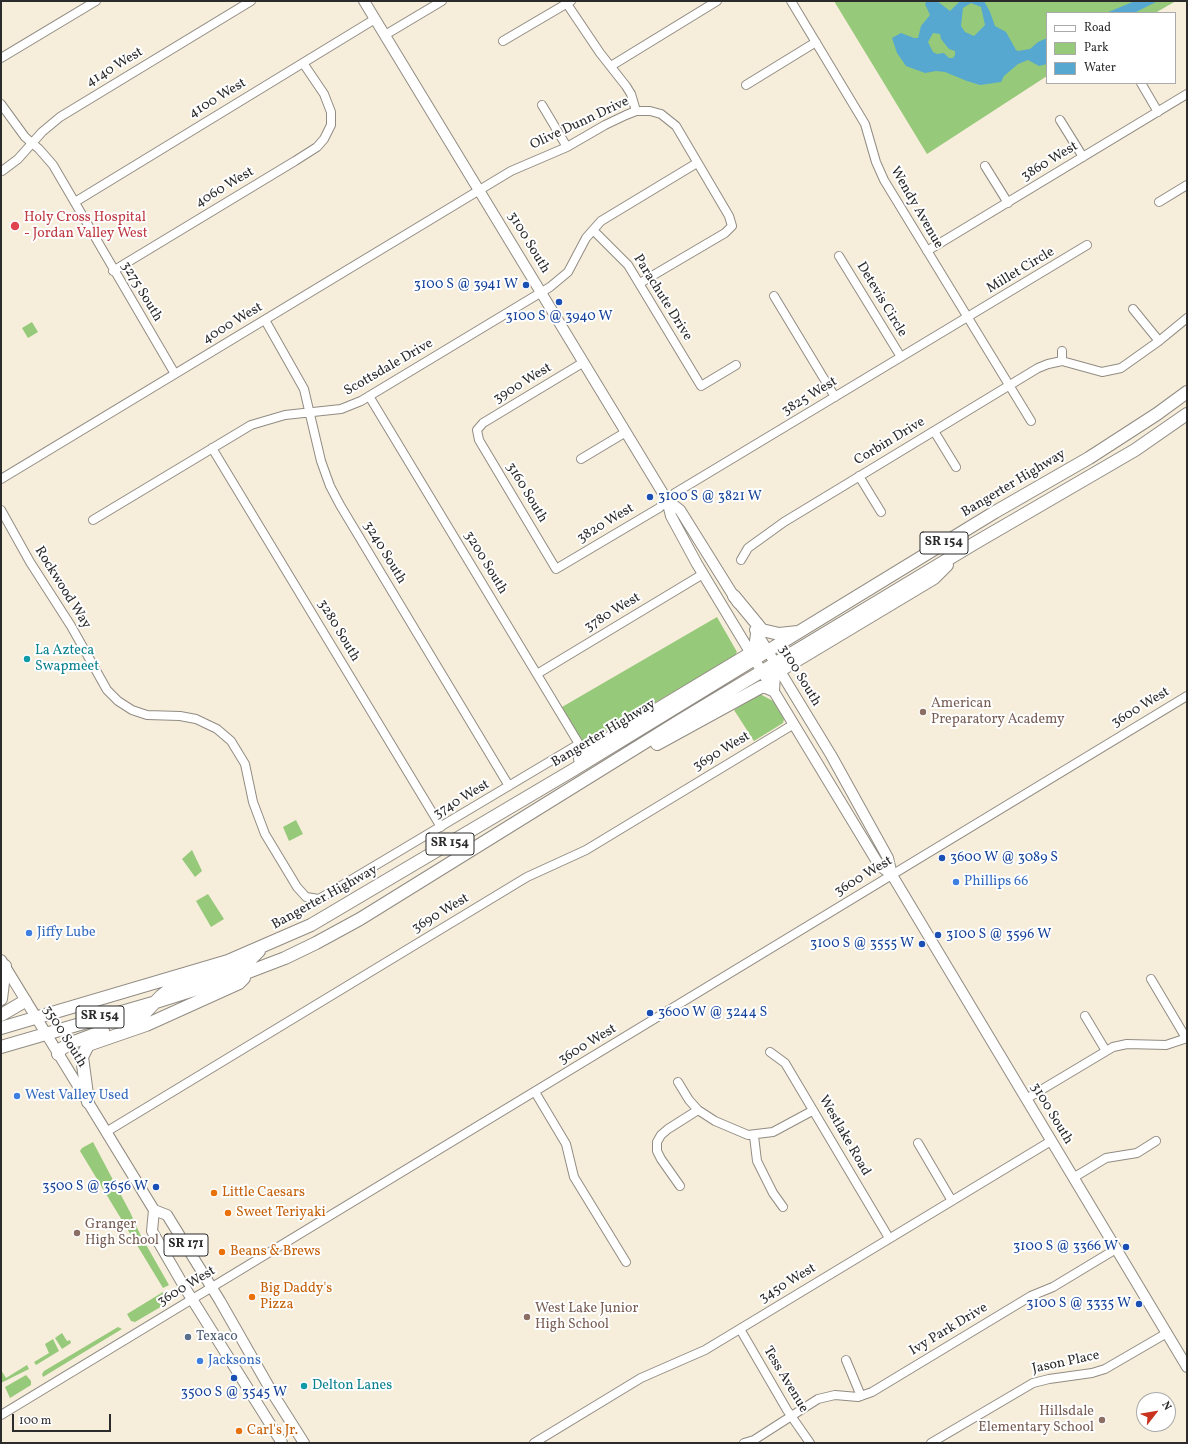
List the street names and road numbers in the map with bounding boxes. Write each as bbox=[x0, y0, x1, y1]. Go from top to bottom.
street label: 4140 West bbox=[83, 44, 147, 92]
street label: 4100 West bbox=[186, 75, 250, 123]
street label: Olive Dunn Drive bbox=[528, 94, 632, 154]
street label: 3860 West bbox=[1019, 139, 1081, 185]
street label: 4060 West bbox=[193, 164, 257, 212]
street label: Wendy Avenue bbox=[886, 164, 946, 252]
street label: 3100 South bbox=[503, 209, 553, 277]
street label: Millet Circle bbox=[984, 244, 1058, 298]
street label: Parachute Drive bbox=[629, 252, 695, 344]
street label: 3275 South bbox=[117, 259, 165, 325]
street label: Detevis Circle bbox=[852, 259, 910, 341]
street label: 4000 West bbox=[200, 300, 266, 348]
street label: Scottsdale Drive bbox=[342, 336, 436, 400]
street label: 3900 West bbox=[491, 360, 555, 408]
street label: 3825 West bbox=[779, 374, 841, 420]
street label: Corbin Drive bbox=[852, 414, 928, 470]
street label: Bangerter Highway bbox=[959, 446, 1069, 522]
street label: 3160 South bbox=[501, 460, 551, 526]
street label: 3820 West bbox=[575, 500, 637, 548]
street label: 3240 South bbox=[359, 519, 409, 587]
street label: 3200 South bbox=[460, 528, 510, 598]
road number: SR 154 bbox=[920, 532, 968, 554]
street label: Rockwood Way bbox=[30, 544, 94, 632]
street label: 3780 West bbox=[582, 590, 644, 636]
street label: 3280 South bbox=[313, 597, 363, 665]
street label: 3100 South bbox=[774, 642, 824, 710]
street label: 3600 West bbox=[1109, 684, 1173, 732]
street label: Bangerter Highway bbox=[549, 696, 659, 772]
street label: 3690 West bbox=[690, 728, 754, 776]
street label: 3740 West bbox=[431, 777, 493, 823]
road number: SR 154 bbox=[426, 833, 474, 855]
street label: 3600 West bbox=[832, 853, 896, 901]
street label: Bangerter Highway bbox=[269, 862, 381, 934]
street label: 3690 West bbox=[409, 890, 473, 938]
street label: 3500 South bbox=[38, 1003, 90, 1071]
road number: SR 154 bbox=[76, 1006, 124, 1028]
street label: 3600 West bbox=[556, 1021, 620, 1069]
street label: 3100 South bbox=[1026, 1080, 1076, 1148]
street label: Westlake Road bbox=[814, 1093, 874, 1179]
road number: SR 171 bbox=[164, 1234, 208, 1256]
street label: 3450 West bbox=[757, 1261, 819, 1307]
street label: 3600 West bbox=[155, 1263, 219, 1311]
street label: Ivy Park Drive bbox=[907, 1300, 991, 1360]
street label: Tess Avenue bbox=[759, 1344, 811, 1416]
street label: Jason Place bbox=[1031, 1348, 1101, 1378]

